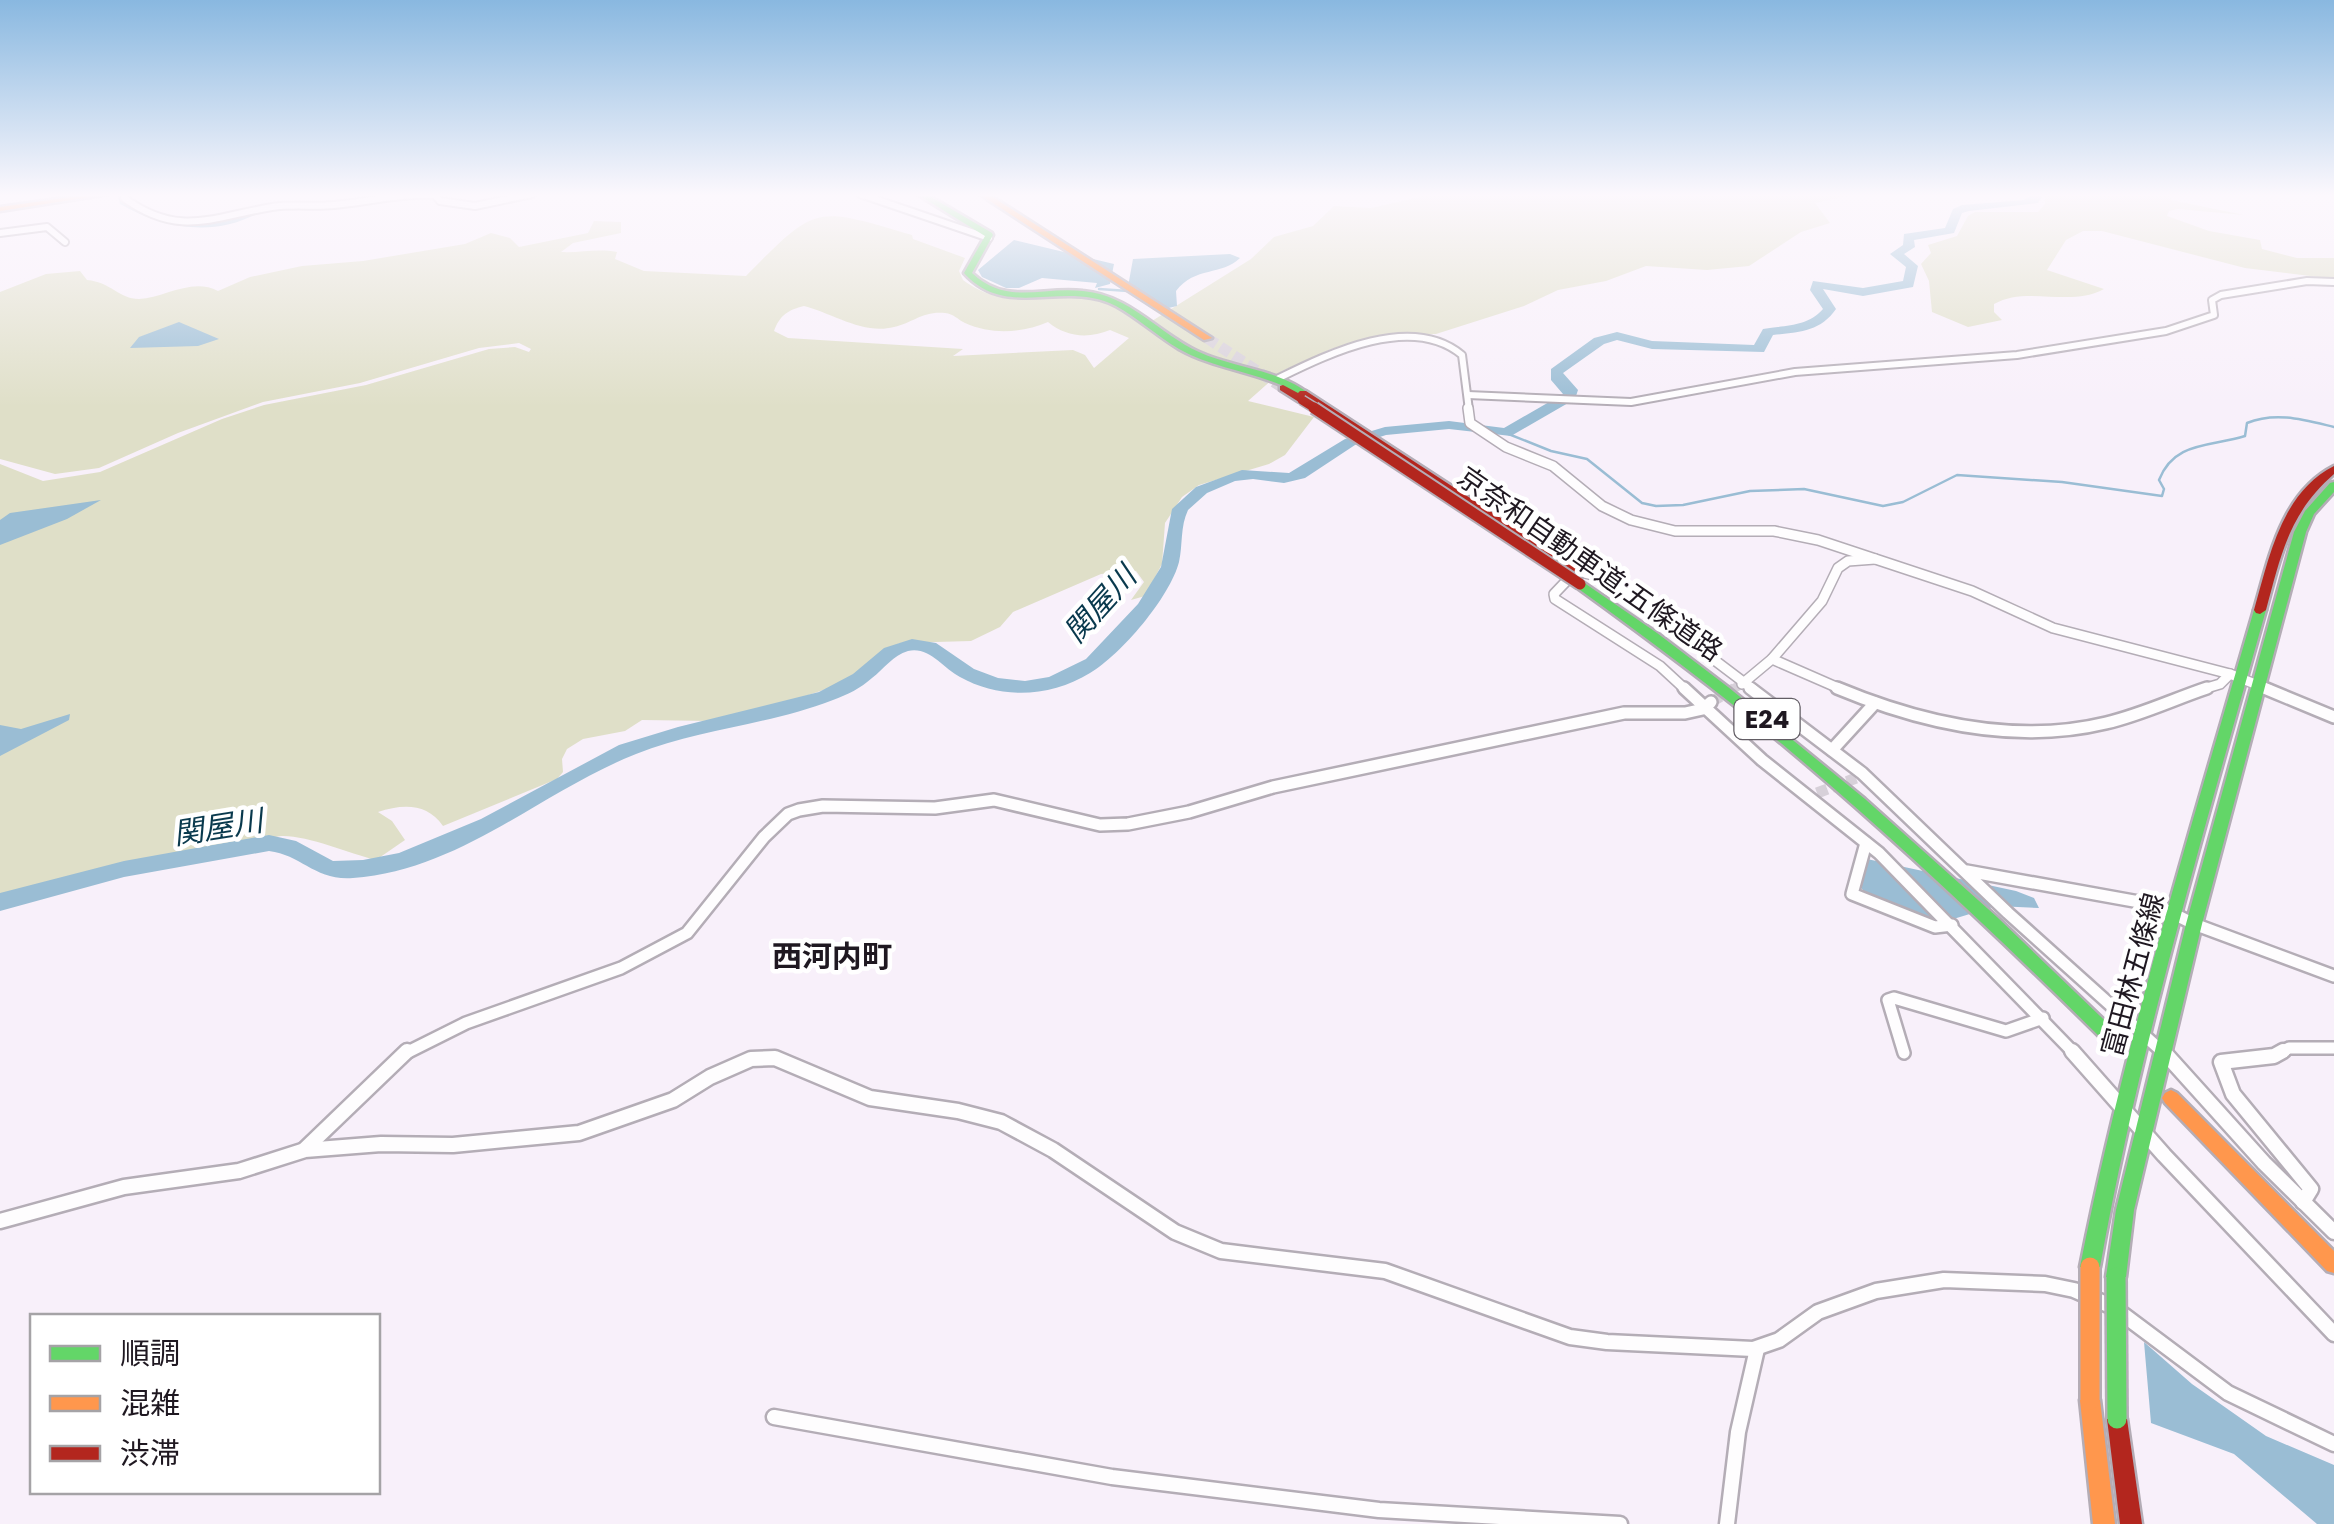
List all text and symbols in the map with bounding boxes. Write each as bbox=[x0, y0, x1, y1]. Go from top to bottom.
street label: 京奈和自動車道;五條道路 bbox=[1450, 458, 1730, 670]
water label: 関屋川 bbox=[1054, 554, 1148, 652]
road number: E24 bbox=[1734, 699, 1800, 739]
water label: 関屋川 bbox=[170, 798, 269, 855]
street label: 富田林五條線 bbox=[2092, 889, 2174, 1061]
district label: 西河内町 bbox=[772, 935, 892, 978]
legend bbox=[30, 1314, 380, 1494]
text: 順調 bbox=[120, 1332, 180, 1375]
text: 混雑 bbox=[120, 1382, 180, 1425]
text: 渋滞 bbox=[120, 1432, 180, 1475]

